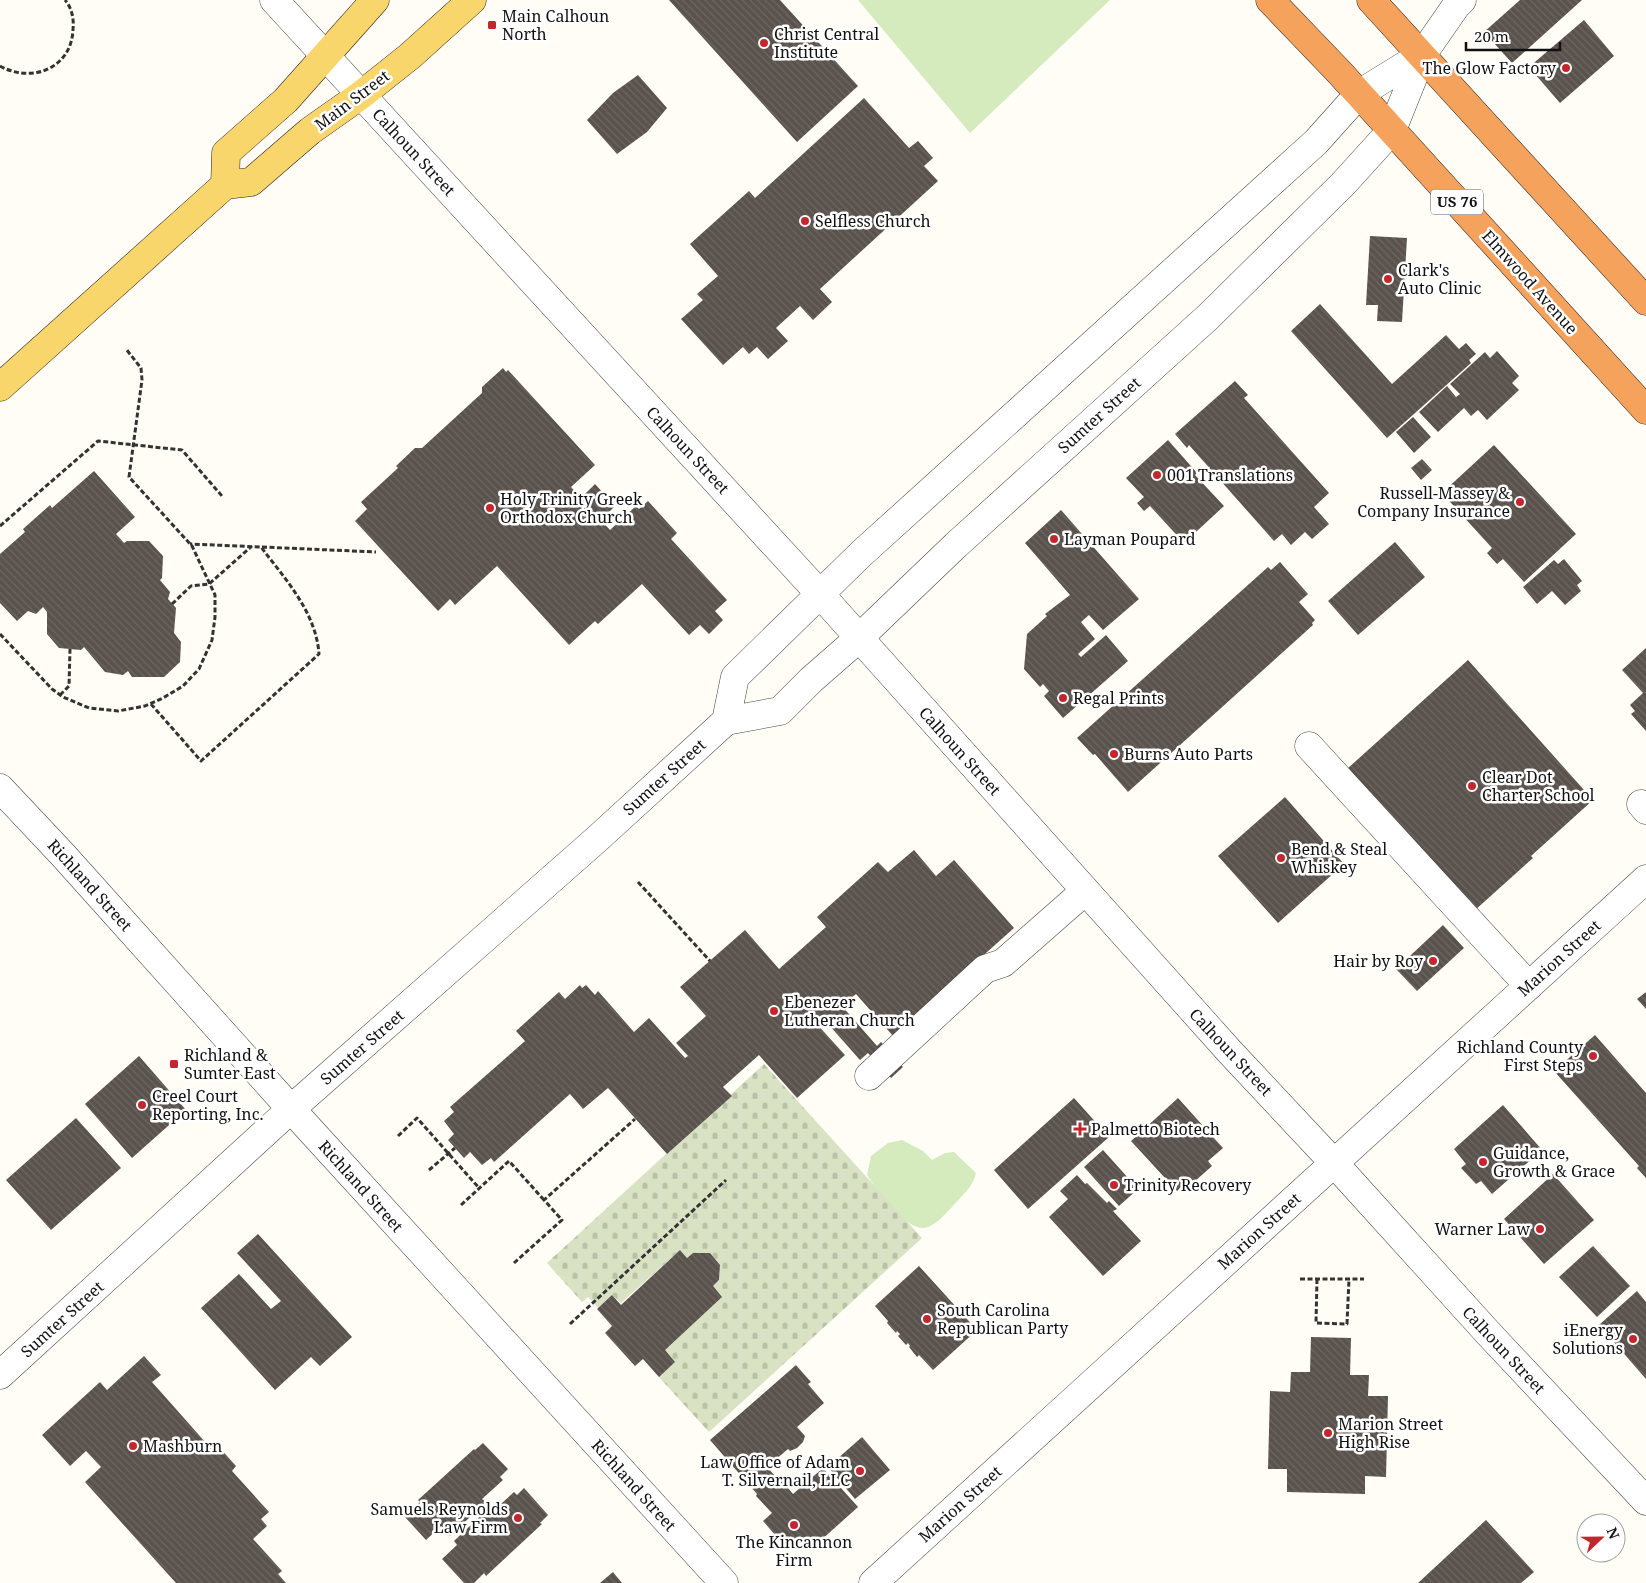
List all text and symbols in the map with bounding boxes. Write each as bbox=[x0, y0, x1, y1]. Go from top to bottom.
place label: Main Calhoun North bbox=[502, 5, 609, 45]
marker: Main Calhoun North bbox=[486, 19, 498, 31]
scale bar bbox=[1466, 20, 1560, 52]
place label: Christ Central Institute bbox=[774, 23, 879, 63]
text: 20 m bbox=[1474, 26, 1509, 46]
marker: Christ Central Institute bbox=[758, 37, 770, 49]
place label: The Glow Factory bbox=[1423, 57, 1557, 79]
marker: The Glow Factory bbox=[1560, 62, 1572, 74]
street label: Main Street bbox=[310, 64, 394, 135]
street label: Calhoun Street bbox=[368, 103, 461, 201]
road number: US 76 bbox=[1431, 190, 1483, 214]
place label: Selfless Church bbox=[815, 210, 931, 232]
marker: Selfless Church bbox=[799, 215, 811, 227]
street label: Elmwood Avenue bbox=[1477, 225, 1583, 339]
place label: Clark's Auto Clinic bbox=[1398, 259, 1481, 299]
marker: Clark's Auto Clinic bbox=[1382, 273, 1394, 285]
street label: Sumter Street bbox=[1053, 372, 1145, 458]
street label: Calhoun Street bbox=[642, 401, 735, 499]
place label: 001 Translations bbox=[1167, 464, 1293, 486]
marker: 001 Translations bbox=[1151, 469, 1163, 481]
place label: Russell-Massey & Company Insurance bbox=[1357, 482, 1510, 522]
place label: Holy Trinity Greek Orthodox Church bbox=[500, 488, 643, 528]
marker: Russell-Massey & Company Insurance bbox=[1514, 496, 1526, 508]
marker: Holy Trinity Greek Orthodox Church bbox=[484, 502, 496, 514]
place label: Layman Poupard bbox=[1064, 528, 1196, 550]
marker: Layman Poupard bbox=[1048, 533, 1060, 545]
place label: Regal Prints bbox=[1073, 687, 1164, 709]
marker: Regal Prints bbox=[1057, 692, 1069, 704]
street label: Calhoun Street bbox=[914, 702, 1006, 800]
street label: Sumter Street bbox=[618, 734, 710, 820]
place label: Burns Auto Parts bbox=[1124, 743, 1253, 765]
marker: Burns Auto Parts bbox=[1108, 748, 1120, 760]
place label: Clear Dot Charter School bbox=[1482, 766, 1595, 806]
marker: Clear Dot Charter School bbox=[1466, 780, 1478, 792]
street label: Richland Street bbox=[43, 834, 137, 936]
place label: Bend & Steal Whiskey bbox=[1291, 838, 1387, 878]
marker: Bend & Steal Whiskey bbox=[1275, 852, 1287, 864]
street label: Marion Street bbox=[1513, 914, 1606, 1001]
place label: Hair by Roy bbox=[1333, 950, 1424, 972]
marker: Hair by Roy bbox=[1427, 955, 1439, 967]
place label: Ebenezer Lutheran Church bbox=[784, 991, 915, 1031]
street label: Calhoun Street bbox=[1185, 1003, 1278, 1101]
street label: Sumter Street bbox=[315, 1004, 409, 1090]
marker: Ebenezer Lutheran Church bbox=[768, 1005, 780, 1017]
place label: Richland County First Steps bbox=[1457, 1036, 1584, 1076]
place label: Richland & Sumter East bbox=[184, 1044, 276, 1084]
marker: Richland County First Steps bbox=[1587, 1050, 1599, 1062]
marker: Richland & Sumter East bbox=[168, 1058, 180, 1070]
place label: Creel Court Reporting, Inc. bbox=[152, 1085, 264, 1125]
marker: Creel Court Reporting, Inc. bbox=[136, 1099, 148, 1111]
place label: Palmetto Biotech bbox=[1091, 1118, 1220, 1140]
marker: Palmetto Biotech bbox=[1073, 1122, 1087, 1136]
street label: Richland Street bbox=[314, 1135, 408, 1237]
place label: Guidance, Growth & Grace bbox=[1493, 1142, 1615, 1182]
marker: Guidance, Growth & Grace bbox=[1477, 1156, 1489, 1168]
place label: Trinity Recovery bbox=[1124, 1174, 1252, 1196]
marker: Trinity Recovery bbox=[1108, 1179, 1120, 1191]
street label: Marion Street bbox=[1213, 1187, 1306, 1274]
place label: Warner Law bbox=[1434, 1218, 1530, 1240]
marker: Warner Law bbox=[1534, 1223, 1546, 1235]
street label: Sumter Street bbox=[16, 1276, 108, 1362]
place label: South Carolina Republican Party bbox=[937, 1299, 1069, 1339]
street label: Calhoun Street bbox=[1458, 1301, 1551, 1399]
marker: South Carolina Republican Party bbox=[921, 1313, 933, 1325]
place label: iEnergy Solutions bbox=[1552, 1319, 1624, 1359]
marker: iEnergy Solutions bbox=[1627, 1333, 1639, 1345]
place label: Marion Street High Rise bbox=[1338, 1413, 1443, 1453]
marker: Marion Street High Rise bbox=[1322, 1427, 1334, 1439]
street label: Richland Street bbox=[587, 1434, 681, 1536]
place label: Mashburn bbox=[143, 1435, 222, 1457]
marker: Mashburn bbox=[127, 1440, 139, 1452]
place label: Law Office of Adam T. Silvernail, LLC bbox=[700, 1451, 850, 1491]
street label: Marion Street bbox=[914, 1460, 1007, 1547]
marker: Law Office of Adam T. Silvernail, LLC bbox=[854, 1465, 866, 1477]
place label: Samuels Reynolds Law Firm bbox=[370, 1498, 508, 1538]
marker: Samuels Reynolds Law Firm bbox=[512, 1512, 524, 1524]
north arrow bbox=[1576, 1513, 1626, 1563]
marker: The Kincannon Firm bbox=[788, 1519, 800, 1531]
text: N bbox=[1603, 1524, 1624, 1542]
place label: The Kincannon Firm bbox=[736, 1531, 852, 1571]

